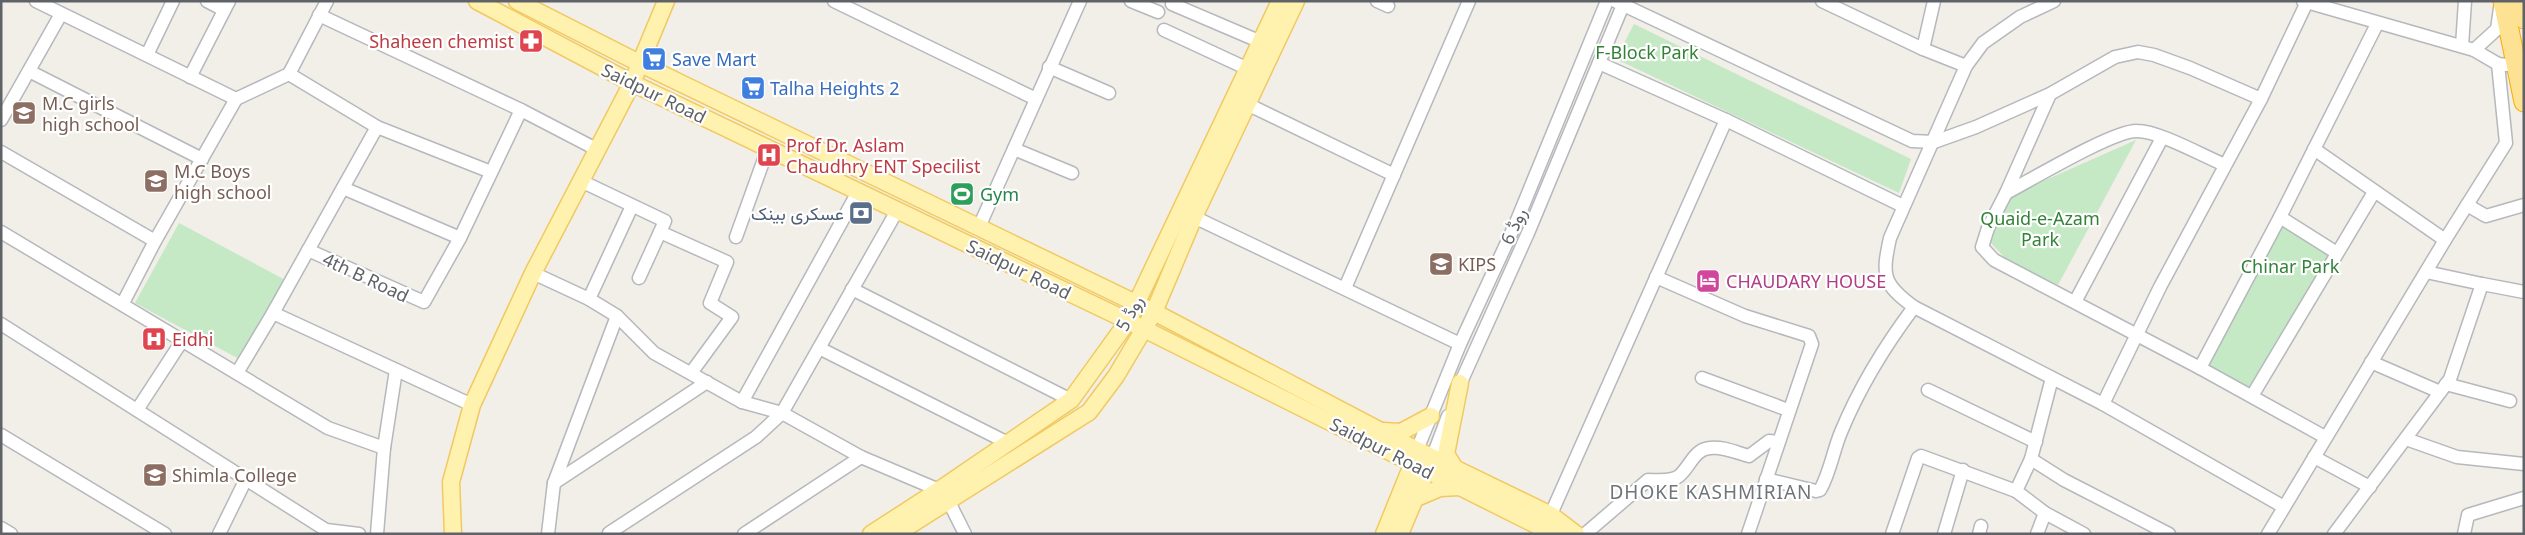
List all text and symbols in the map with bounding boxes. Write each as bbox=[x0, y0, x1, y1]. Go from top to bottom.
pharmacy icon: Shaheen chemist bbox=[518, 28, 544, 54]
place label: Shaheen chemist bbox=[369, 29, 514, 53]
park label: F-Block Park bbox=[1595, 40, 1699, 64]
supermarket icon: Save Mart bbox=[641, 46, 667, 72]
place label: Save Mart bbox=[672, 47, 757, 71]
street label: Saidpur Road bbox=[598, 57, 710, 129]
supermarket icon: Talha Heights 2 bbox=[740, 75, 766, 101]
place label: Talha Heights 2 bbox=[770, 76, 900, 100]
place label: M.C girls high school bbox=[42, 91, 139, 136]
school or university icon: M.C girls high school bbox=[11, 100, 37, 126]
place label: Prof Dr. Aslam Chaudhry ENT Specilist bbox=[786, 133, 981, 178]
hospital icon: Prof Dr. Aslam Chaudhry ENT Specilist bbox=[756, 142, 782, 168]
place label: M.C Boys high school bbox=[174, 159, 271, 204]
school or university icon: M.C Boys high school bbox=[143, 168, 169, 194]
sports icon: Gym bbox=[949, 181, 975, 207]
place label: Gym bbox=[980, 182, 1019, 206]
bank icon: عسکری بینک bbox=[848, 200, 874, 226]
place label: عسکری بینک bbox=[751, 201, 844, 225]
street label: روڈ 6 bbox=[1494, 204, 1532, 248]
park label: Quaid-e-Azam Park bbox=[1980, 206, 2100, 251]
street label: Saidpur Road bbox=[963, 233, 1075, 305]
street label: 4th B Road bbox=[319, 247, 413, 307]
school or university icon: KIPS bbox=[1428, 251, 1454, 277]
place label: KIPS bbox=[1458, 252, 1496, 276]
park label: Chinar Park bbox=[2241, 254, 2340, 278]
hotel icon: CHAUDARY HOUSE bbox=[1695, 268, 1721, 294]
place label: CHAUDARY HOUSE bbox=[1726, 269, 1886, 293]
street label: روڈ 5 bbox=[1110, 291, 1148, 335]
hospital icon: Eidhi bbox=[141, 326, 167, 352]
place label: Eidhi bbox=[172, 327, 214, 351]
street label: Saidpur Road bbox=[1326, 412, 1438, 484]
school or university icon: Shimla College bbox=[142, 462, 168, 488]
place label: Shimla College bbox=[172, 463, 297, 487]
district label: DHOKE KASHMIRIAN bbox=[1610, 479, 1812, 505]

